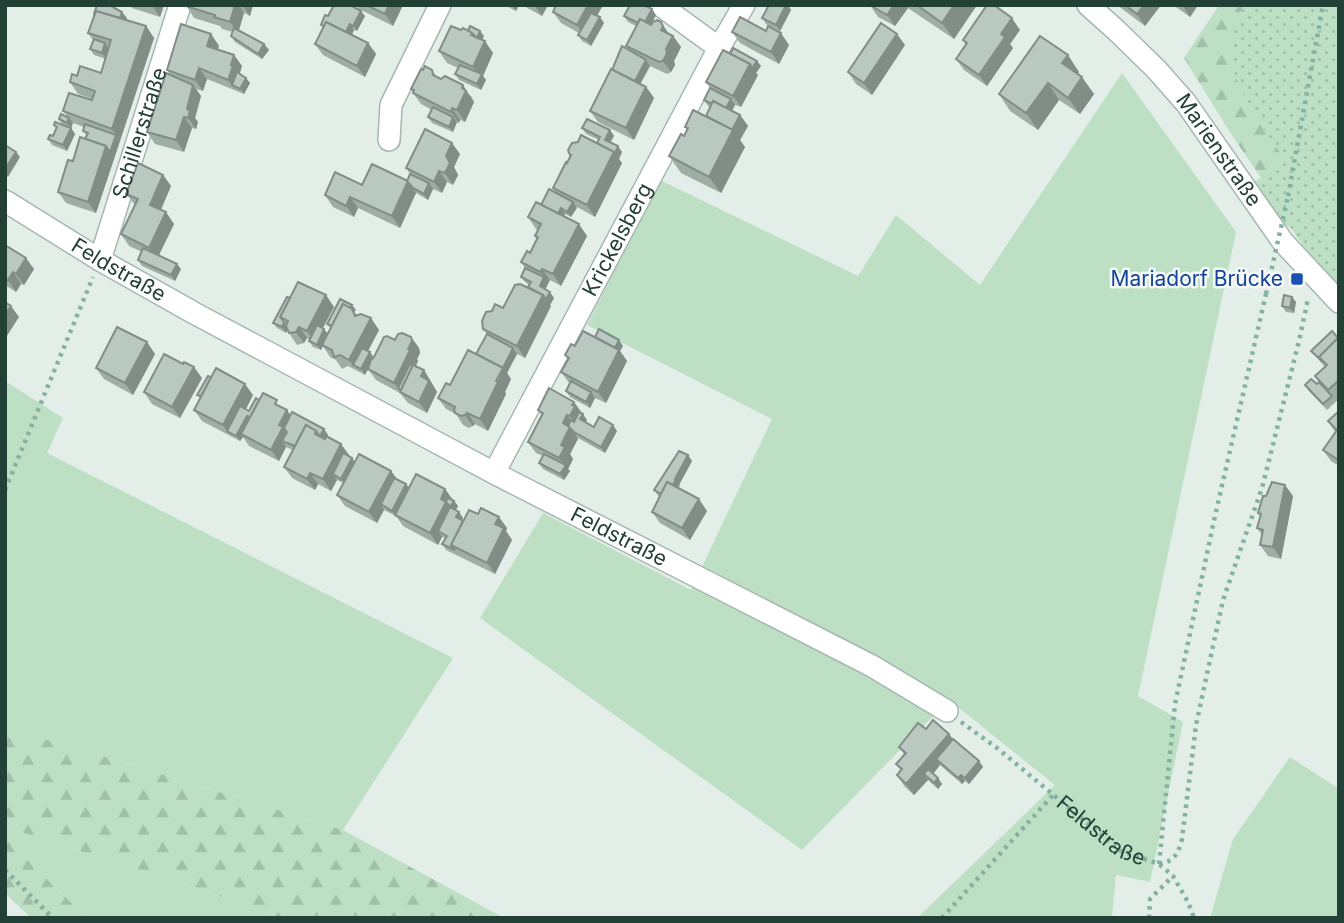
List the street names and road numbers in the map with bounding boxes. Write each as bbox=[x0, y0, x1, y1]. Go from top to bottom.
street label: Schillerstraße bbox=[107, 64, 172, 202]
street label: Marienstraße bbox=[1171, 89, 1267, 211]
street label: Krickelsberg bbox=[577, 179, 657, 300]
street label: Feldstraße bbox=[67, 233, 170, 307]
street label: Feldstraße bbox=[567, 501, 671, 571]
street label: Feldstraße bbox=[1052, 790, 1149, 870]

